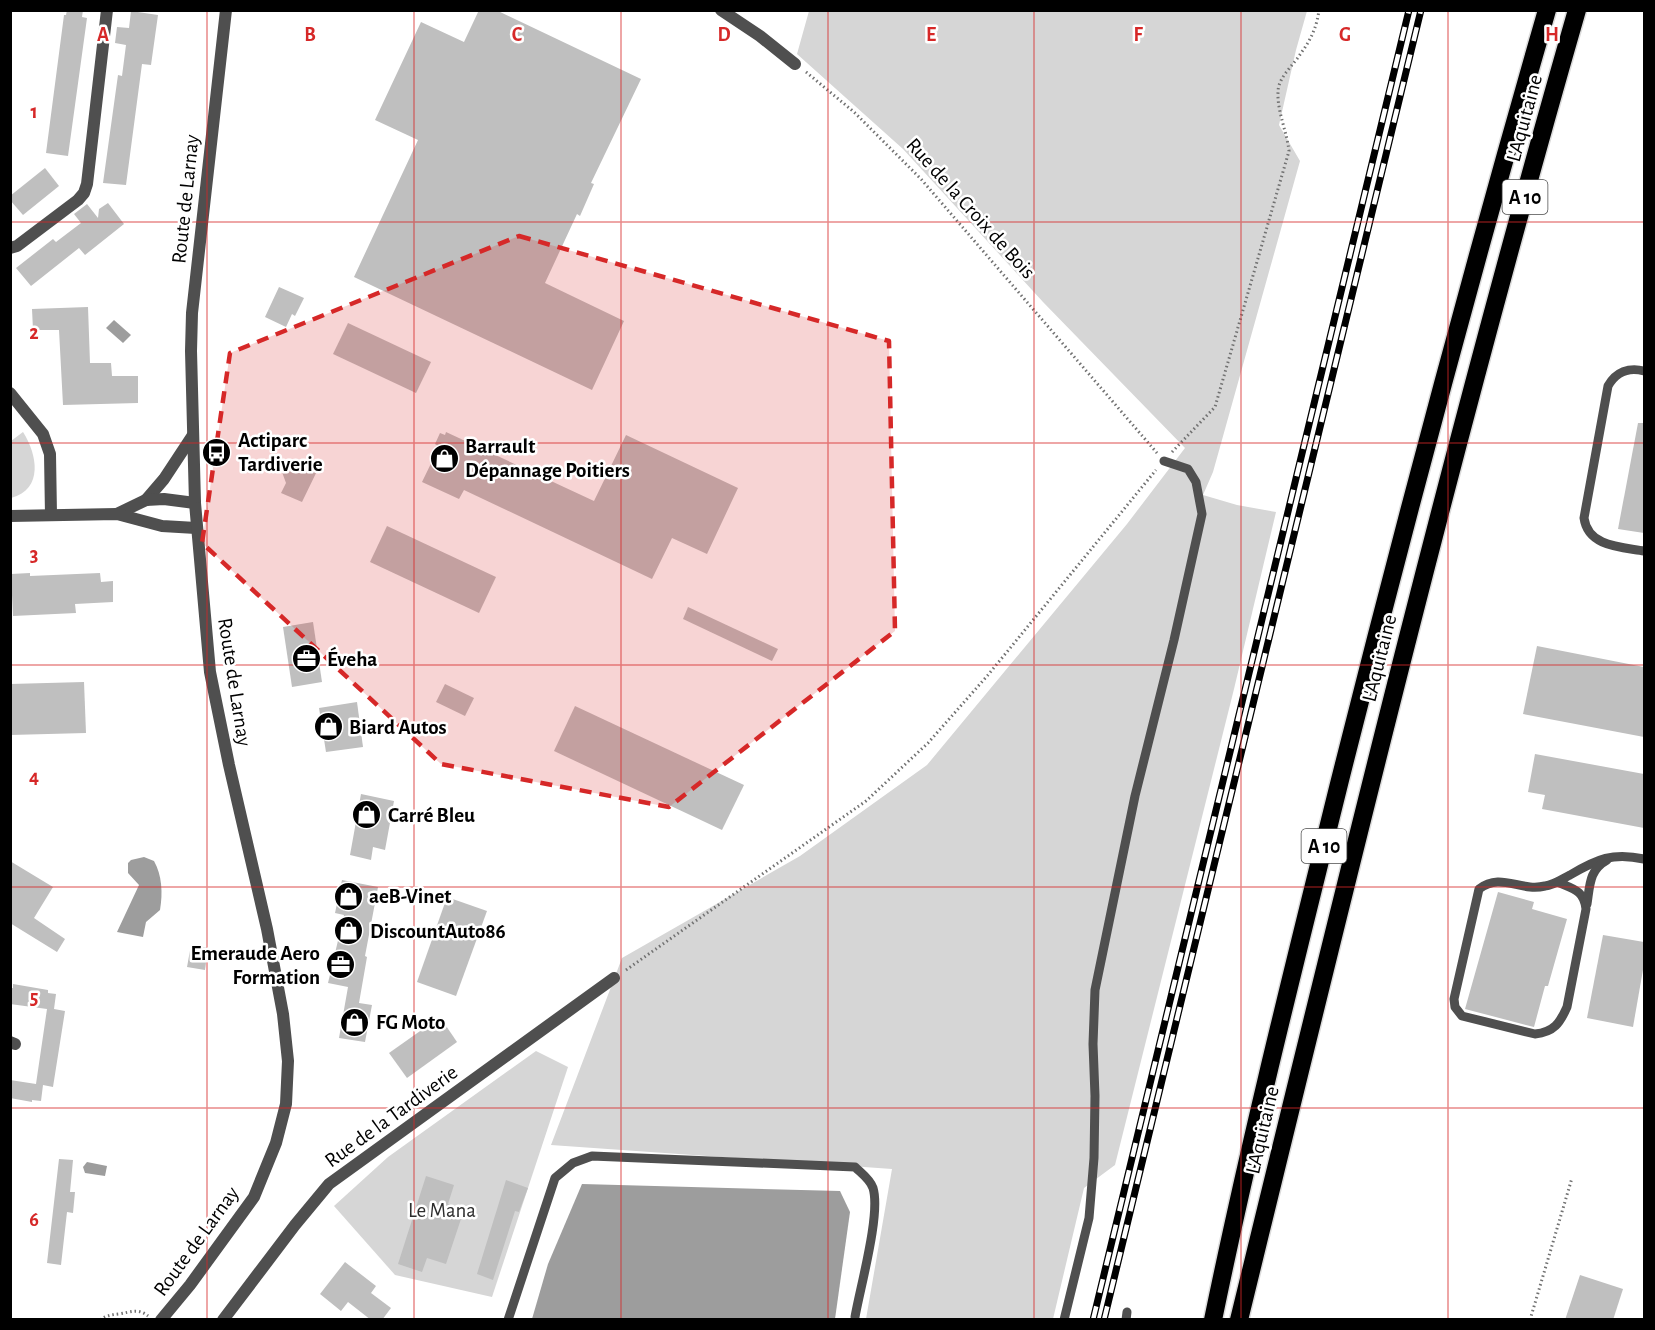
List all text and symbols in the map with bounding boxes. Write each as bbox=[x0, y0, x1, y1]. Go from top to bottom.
text: A bbox=[97, 25, 109, 45]
text: B bbox=[304, 25, 316, 45]
text: C bbox=[512, 25, 523, 45]
text: D bbox=[717, 25, 731, 45]
text: E bbox=[926, 25, 936, 45]
text: F bbox=[1133, 25, 1143, 45]
text: G bbox=[1339, 25, 1351, 45]
text: H bbox=[1545, 25, 1559, 45]
street label: L'Aquitaine bbox=[1503, 72, 1546, 164]
text: 1 bbox=[30, 102, 38, 122]
street label: Route de Larnay bbox=[168, 133, 203, 265]
street label: Rue de la Croix de Bois bbox=[902, 134, 1039, 283]
road number: A 10 bbox=[1502, 180, 1547, 214]
text: 2 bbox=[29, 323, 39, 343]
place label: Actiparc Tardiverie bbox=[238, 430, 323, 475]
bus stop icon: Actiparc Tardiverie bbox=[201, 436, 233, 468]
place label: Barrault Dépannage Poitiers bbox=[465, 436, 630, 481]
shop icon: Barrault Dépannage Poitiers bbox=[428, 442, 460, 474]
text: 3 bbox=[30, 545, 38, 565]
street label: L'Aquitaine bbox=[1359, 612, 1400, 704]
street label: Route de Larnay bbox=[214, 616, 255, 748]
office icon: Éveha bbox=[290, 643, 322, 675]
place label: Éveha bbox=[327, 646, 377, 670]
shop icon: Biard Autos bbox=[312, 711, 344, 743]
place label: Biard Autos bbox=[349, 717, 447, 738]
text: 4 bbox=[29, 767, 39, 787]
shop icon: Carré Bleu bbox=[351, 799, 383, 831]
place label: Carré Bleu bbox=[388, 805, 475, 826]
road number: A 10 bbox=[1302, 829, 1346, 863]
shop icon: aeB-Vinet bbox=[332, 880, 364, 912]
place label: aeB-Vinet bbox=[369, 886, 451, 907]
shop icon: DiscountAuto86 bbox=[333, 915, 365, 947]
place label: DiscountAuto86 bbox=[370, 921, 506, 942]
place label: Emeraude Aero Formation bbox=[191, 943, 320, 988]
office icon: Emeraude Aero Formation bbox=[325, 949, 357, 981]
text: 5 bbox=[30, 988, 38, 1008]
shop icon: FG Moto bbox=[339, 1006, 371, 1038]
place label: FG Moto bbox=[376, 1012, 445, 1033]
street label: Rue de la Tardiverie bbox=[321, 1061, 462, 1171]
street label: L'Aquitaine bbox=[1242, 1084, 1283, 1176]
street label: Route de Larnay bbox=[150, 1183, 243, 1300]
park label: Le Mana bbox=[408, 1200, 476, 1221]
text: 6 bbox=[29, 1210, 39, 1230]

